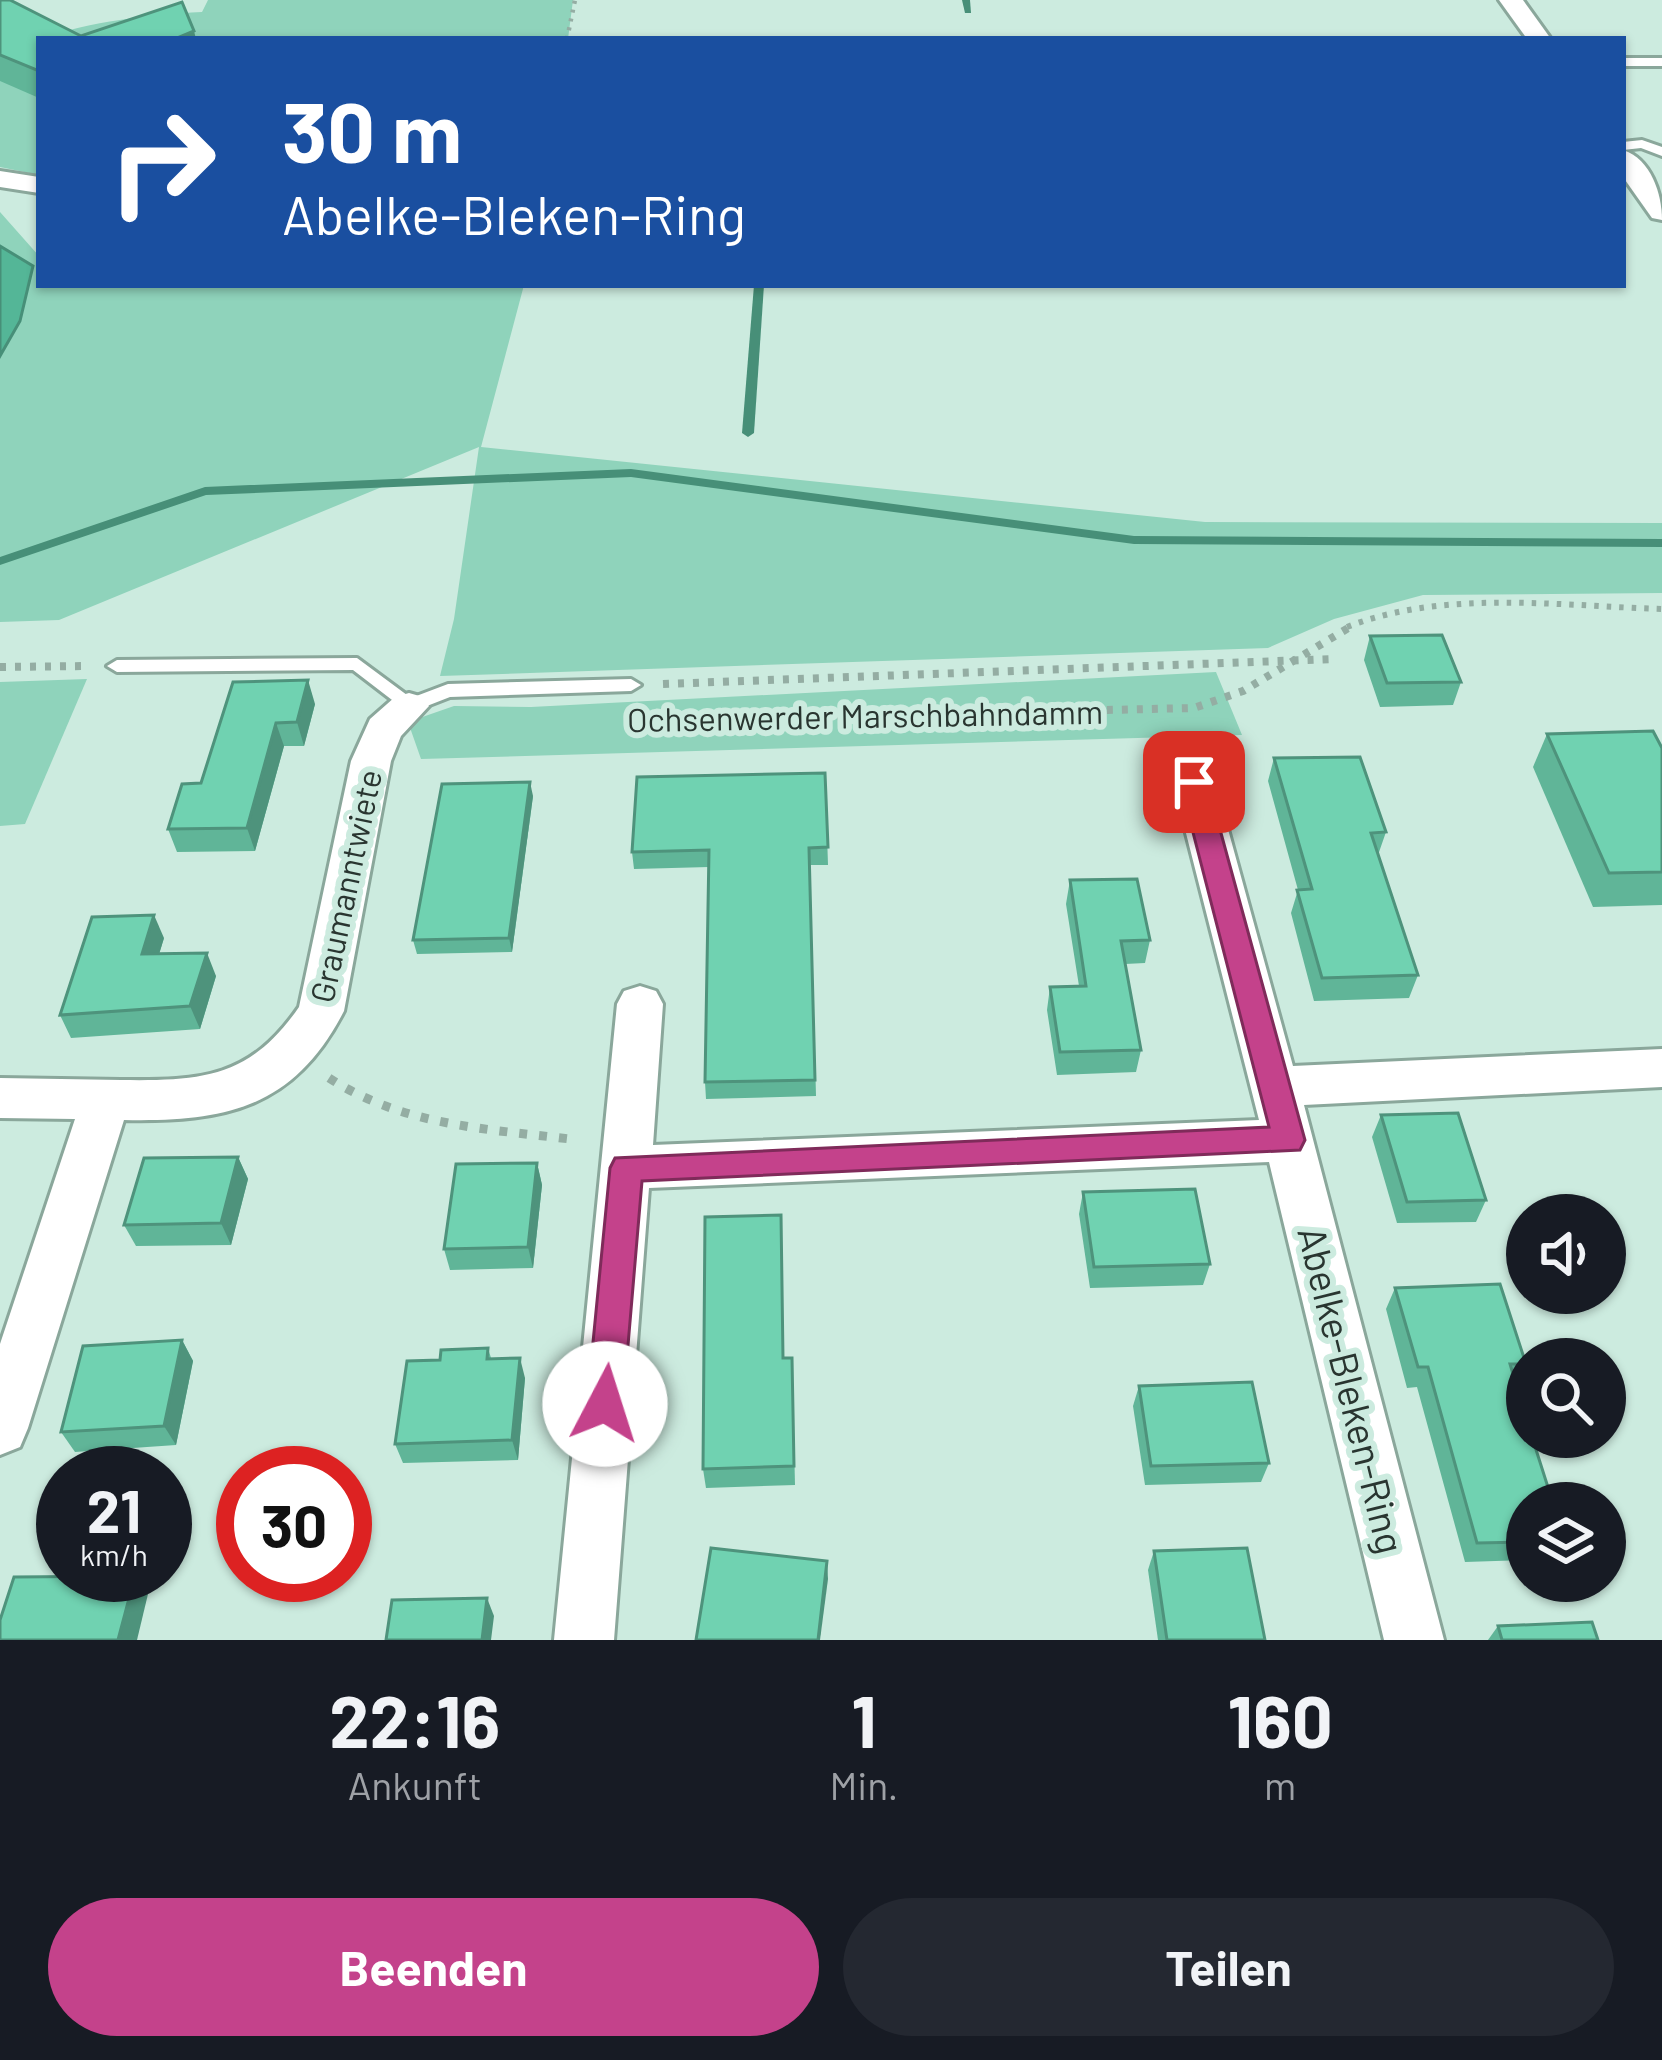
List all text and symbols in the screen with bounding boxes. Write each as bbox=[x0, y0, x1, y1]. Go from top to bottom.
text: 30 m bbox=[282, 79, 462, 180]
icon: right bbox=[84, 84, 240, 240]
text: Abelke-Bleken-Ring bbox=[282, 181, 746, 246]
street label: Ochsenwerder Marschbahndamm bbox=[627, 691, 1103, 739]
pin bbox=[1143, 731, 1245, 833]
icon: arrive bbox=[1161, 749, 1227, 815]
street label: Graumanntwiete bbox=[301, 766, 389, 1006]
map controls bbox=[1506, 1194, 1626, 1602]
button: sound bbox=[1506, 1194, 1626, 1314]
street label: Abelke-Bleken-Ring bbox=[1289, 1221, 1416, 1558]
button: search bbox=[1506, 1338, 1626, 1458]
position arrow bbox=[542, 1341, 668, 1467]
speed limit sign: 30 bbox=[216, 1446, 372, 1602]
text: 21 bbox=[87, 1473, 141, 1545]
button: layers bbox=[1506, 1482, 1626, 1602]
text: km/h bbox=[80, 1536, 148, 1572]
text: 22:16 bbox=[329, 1676, 500, 1762]
text: 1 bbox=[851, 1676, 877, 1762]
text: 160 bbox=[1228, 1676, 1333, 1762]
text: Ankunft bbox=[348, 1761, 482, 1808]
text: Min. bbox=[829, 1761, 898, 1808]
text: m bbox=[1264, 1761, 1296, 1808]
button: Beenden bbox=[48, 1898, 819, 2036]
button: Teilen bbox=[843, 1898, 1614, 2036]

